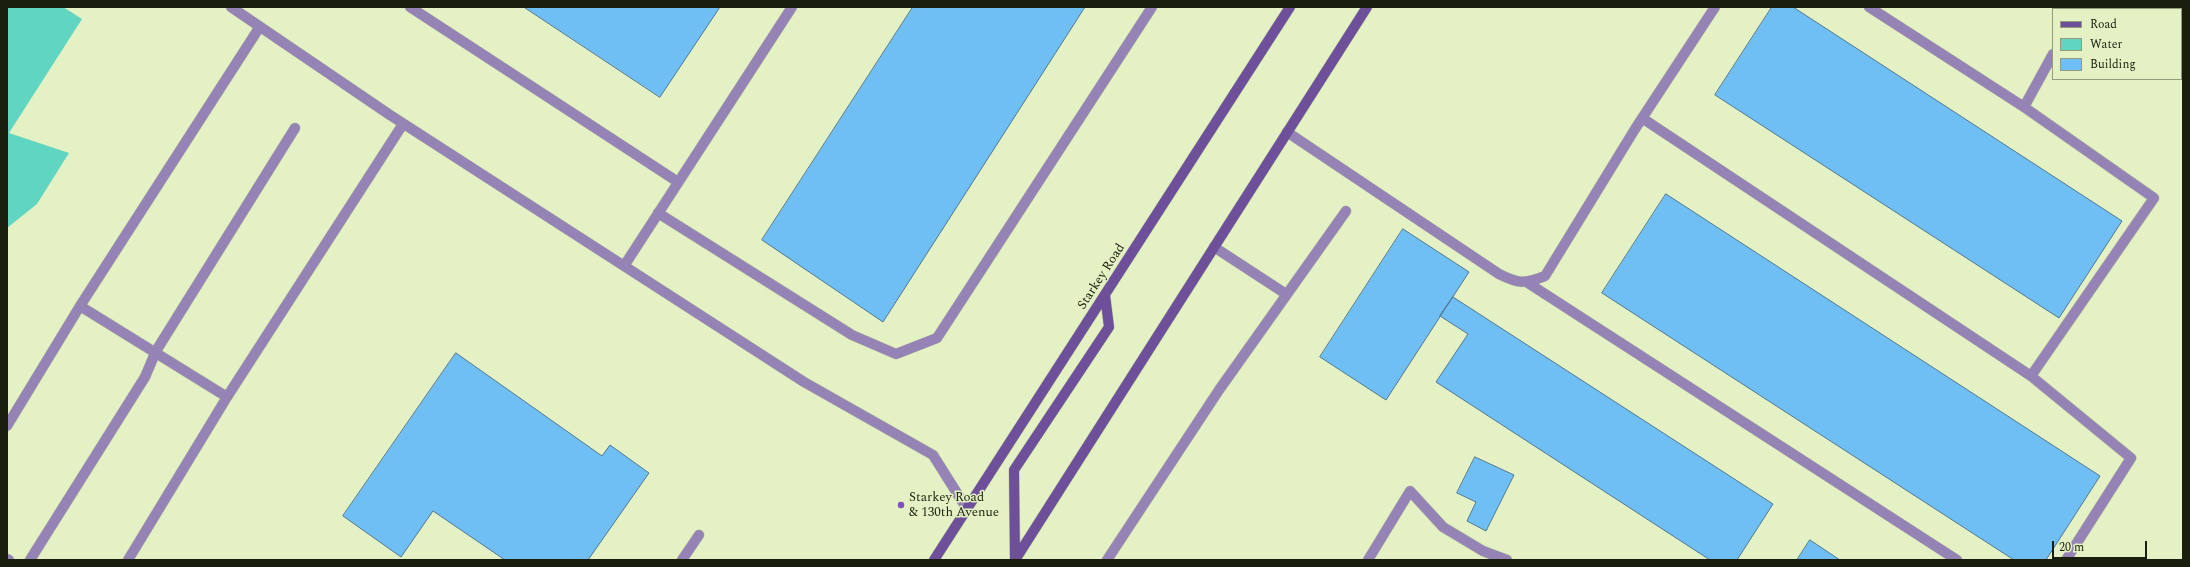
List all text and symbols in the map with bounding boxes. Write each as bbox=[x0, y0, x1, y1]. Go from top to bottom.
legend bbox=[2052, 8, 2182, 80]
text: Road bbox=[2090, 15, 2117, 34]
text: Water bbox=[2090, 35, 2122, 54]
text: Building bbox=[2090, 55, 2136, 74]
street label: Starkey Road bbox=[1075, 241, 1129, 313]
place label: Starkey Road & 130th Avenue bbox=[909, 490, 999, 521]
marker: Starkey Road & 130th Avenue bbox=[896, 500, 906, 510]
scale bar bbox=[2054, 533, 2149, 559]
text: 20 m bbox=[2059, 538, 2084, 557]

